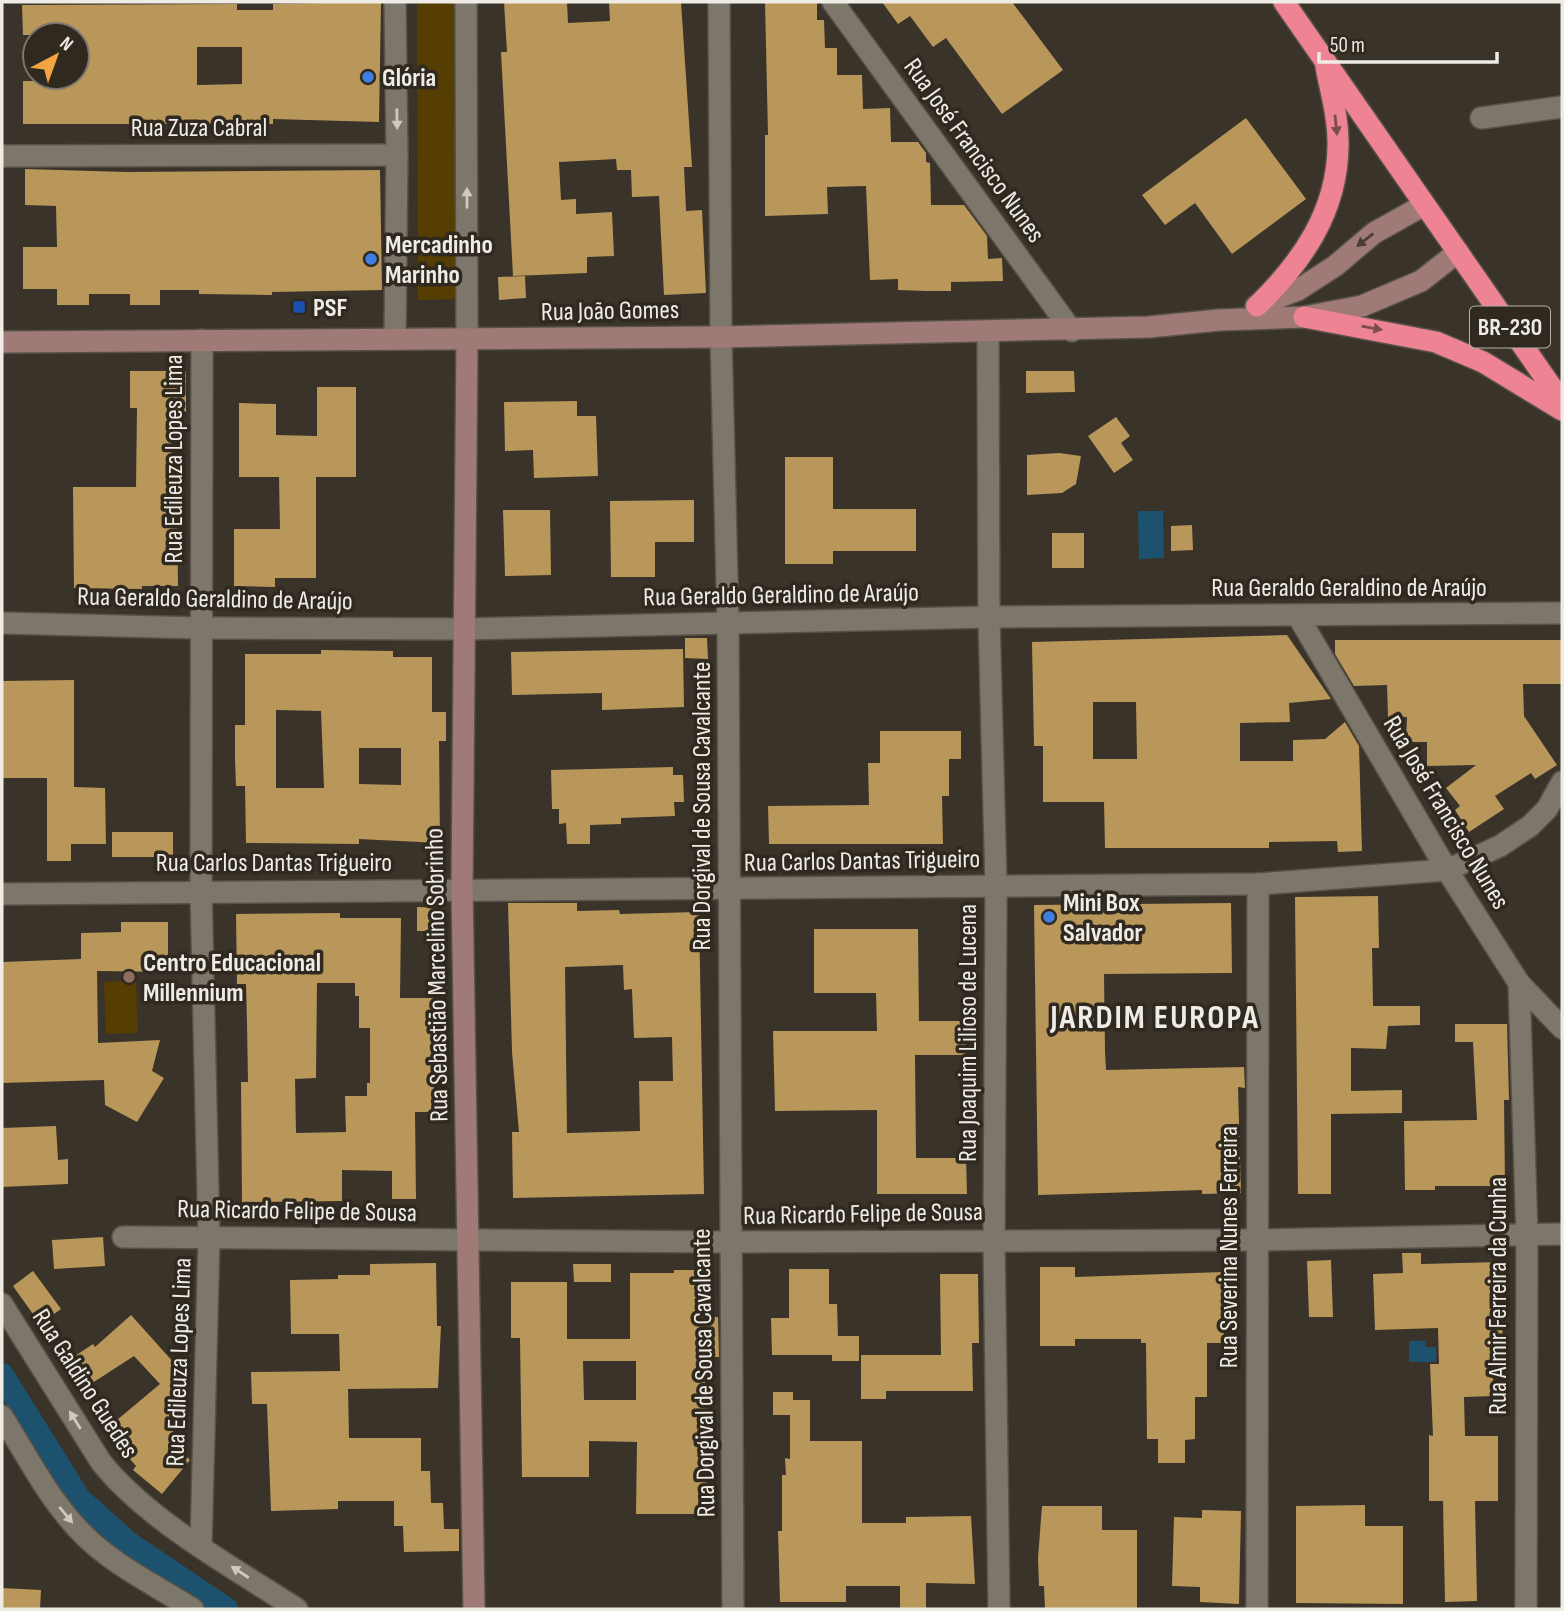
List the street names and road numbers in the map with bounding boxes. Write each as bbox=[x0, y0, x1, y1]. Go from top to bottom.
street label: Rua José Francisco Nunes bbox=[897, 53, 1051, 249]
street label: Rua Zuza Cabral bbox=[131, 113, 267, 144]
street label: Rua João Gomes bbox=[541, 295, 679, 328]
road number: BR-230 bbox=[1470, 306, 1550, 348]
street label: Rua Edileuza Lopes Lima bbox=[159, 355, 190, 563]
street label: Rua Geraldo Geraldino de Araújo bbox=[1211, 573, 1487, 604]
street label: Rua Geraldo Geraldino de Araújo bbox=[643, 578, 919, 613]
street label: Rua Geraldo Geraldino de Araújo bbox=[77, 582, 353, 617]
street label: Rua Dorgival de Sousa Cavalcante bbox=[687, 662, 718, 950]
street label: Rua José Francisco Nunes bbox=[1376, 711, 1516, 915]
street label: Rua Sebastião Marcelino Sobrinho bbox=[419, 828, 456, 1122]
street label: Rua Carlos Dantas Trigueiro bbox=[744, 844, 980, 879]
street label: Rua Carlos Dantas Trigueiro bbox=[156, 848, 392, 879]
street label: Rua Joaquim Lilioso de Lucena bbox=[953, 904, 984, 1162]
street label: Rua Severina Nunes Ferreira bbox=[1214, 1126, 1245, 1368]
street label: Rua Almir Ferreira da Cunha bbox=[1483, 1177, 1514, 1415]
street label: Rua Ricardo Felipe de Sousa bbox=[177, 1194, 417, 1229]
street label: Rua Ricardo Felipe de Sousa bbox=[743, 1197, 983, 1232]
street label: Rua Dorgival de Sousa Cavalcante bbox=[686, 1228, 723, 1518]
street label: Rua Edileuza Lopes Lima bbox=[160, 1257, 199, 1467]
street label: Rua Galdino Guedes bbox=[25, 1303, 144, 1464]

